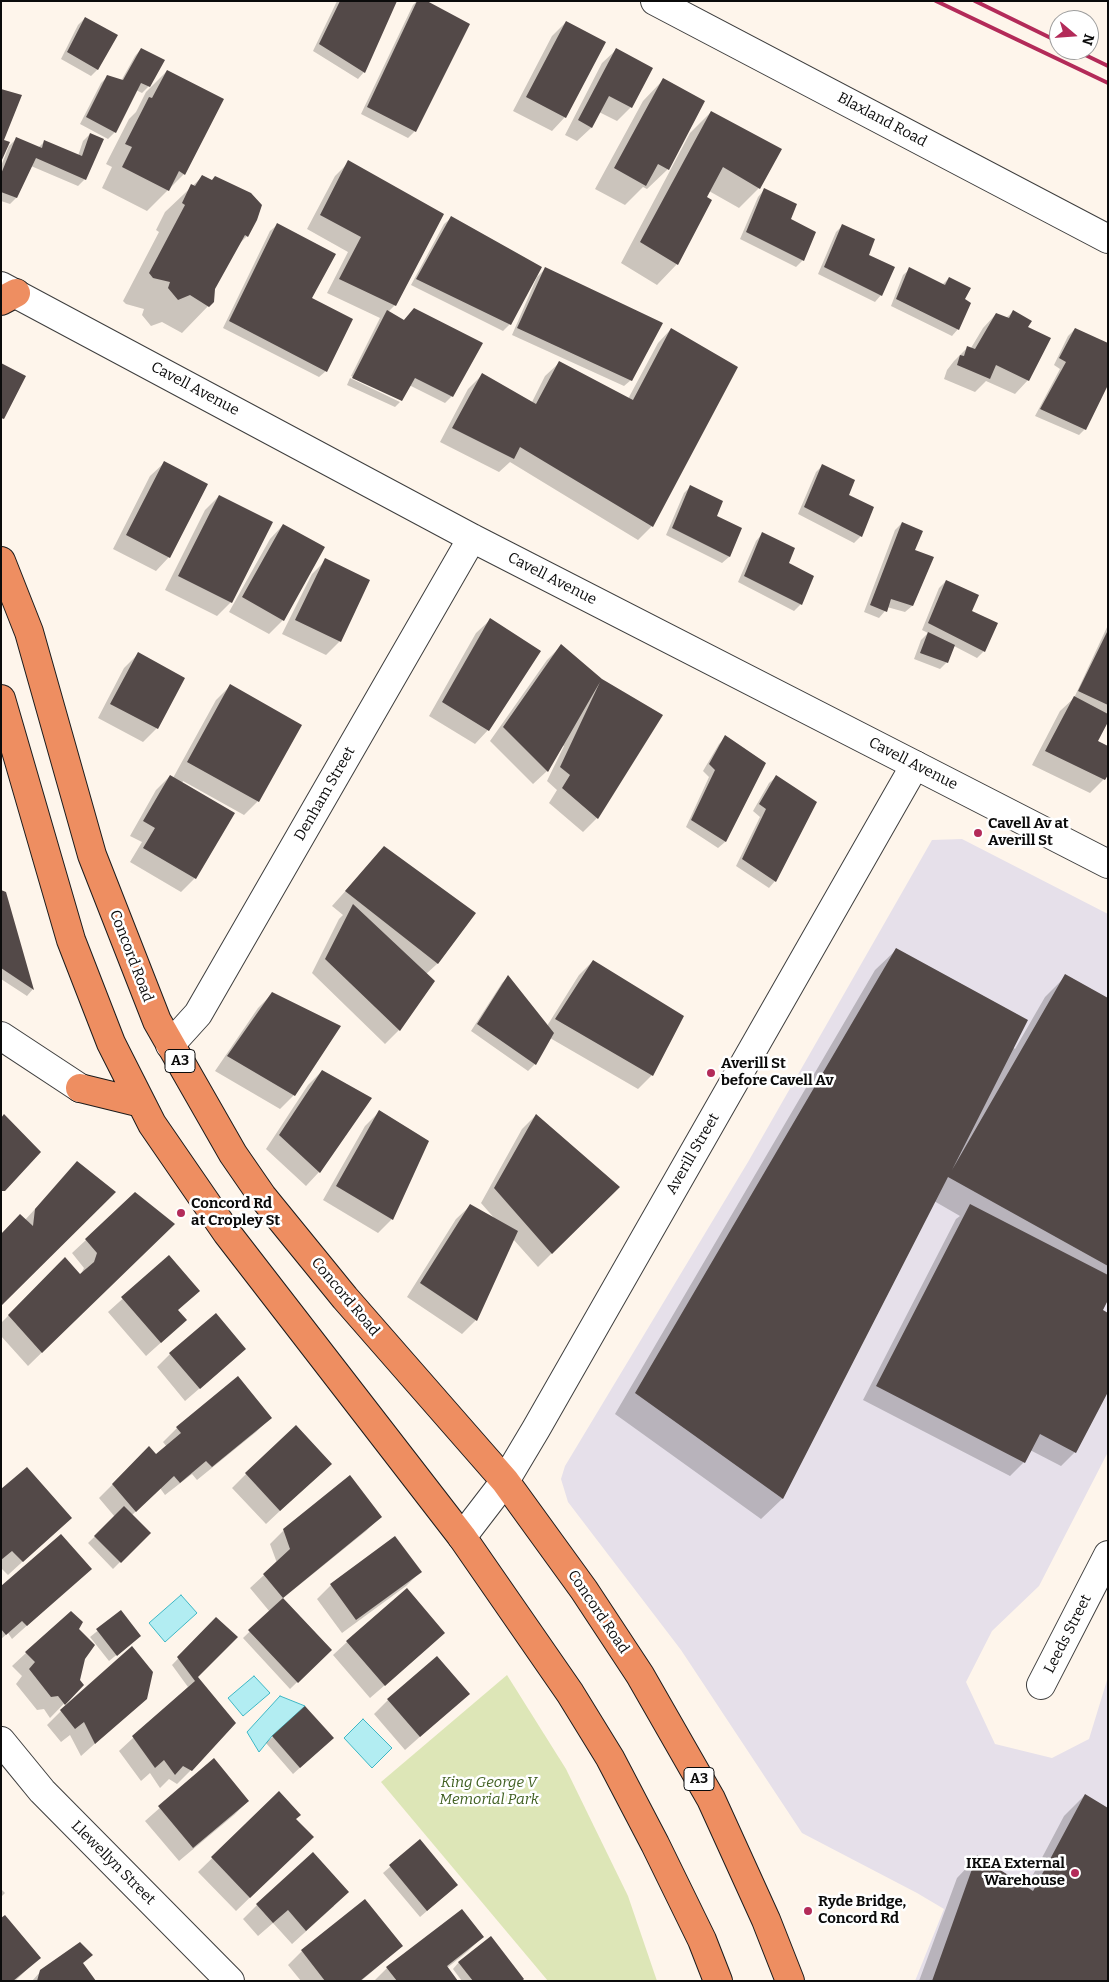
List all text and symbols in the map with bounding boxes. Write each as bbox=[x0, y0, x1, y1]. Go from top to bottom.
north arrow bbox=[1049, 10, 1099, 60]
text: N bbox=[1078, 32, 1098, 47]
street label: Blaxland Road bbox=[834, 89, 930, 151]
street label: Cavell Avenue bbox=[148, 358, 242, 420]
street label: Cavell Avenue bbox=[505, 549, 599, 609]
street label: Cavell Avenue bbox=[866, 734, 960, 794]
street label: Denham Street bbox=[291, 744, 359, 844]
place label: Cavell Av at Averill St bbox=[988, 815, 1069, 850]
marker: Cavell Av at Averill St bbox=[972, 827, 984, 839]
street label: Concord Road bbox=[105, 908, 157, 1004]
road number: A3 bbox=[165, 1050, 195, 1072]
place label: Averill St before Cavell Av bbox=[721, 1055, 834, 1090]
marker: Averill St before Cavell Av bbox=[705, 1067, 717, 1079]
street label: Averill Street bbox=[663, 1110, 723, 1198]
place label: Concord Rd at Cropley St bbox=[191, 1195, 280, 1230]
marker: Concord Rd at Cropley St bbox=[175, 1207, 187, 1219]
street label: Concord Road bbox=[307, 1254, 383, 1340]
street label: Concord Road bbox=[563, 1567, 633, 1657]
street label: Leeds Street bbox=[1040, 1592, 1096, 1676]
road number: A3 bbox=[684, 1768, 714, 1790]
park label: King George V Memorial Park bbox=[439, 1774, 539, 1809]
street label: Llewellyn Street bbox=[67, 1817, 159, 1909]
place label: IKEA External Warehouse bbox=[966, 1855, 1065, 1890]
marker: IKEA External Warehouse bbox=[1069, 1867, 1081, 1879]
place label: Ryde Bridge, Concord Rd bbox=[818, 1893, 906, 1928]
marker: Ryde Bridge, Concord Rd bbox=[802, 1905, 814, 1917]

